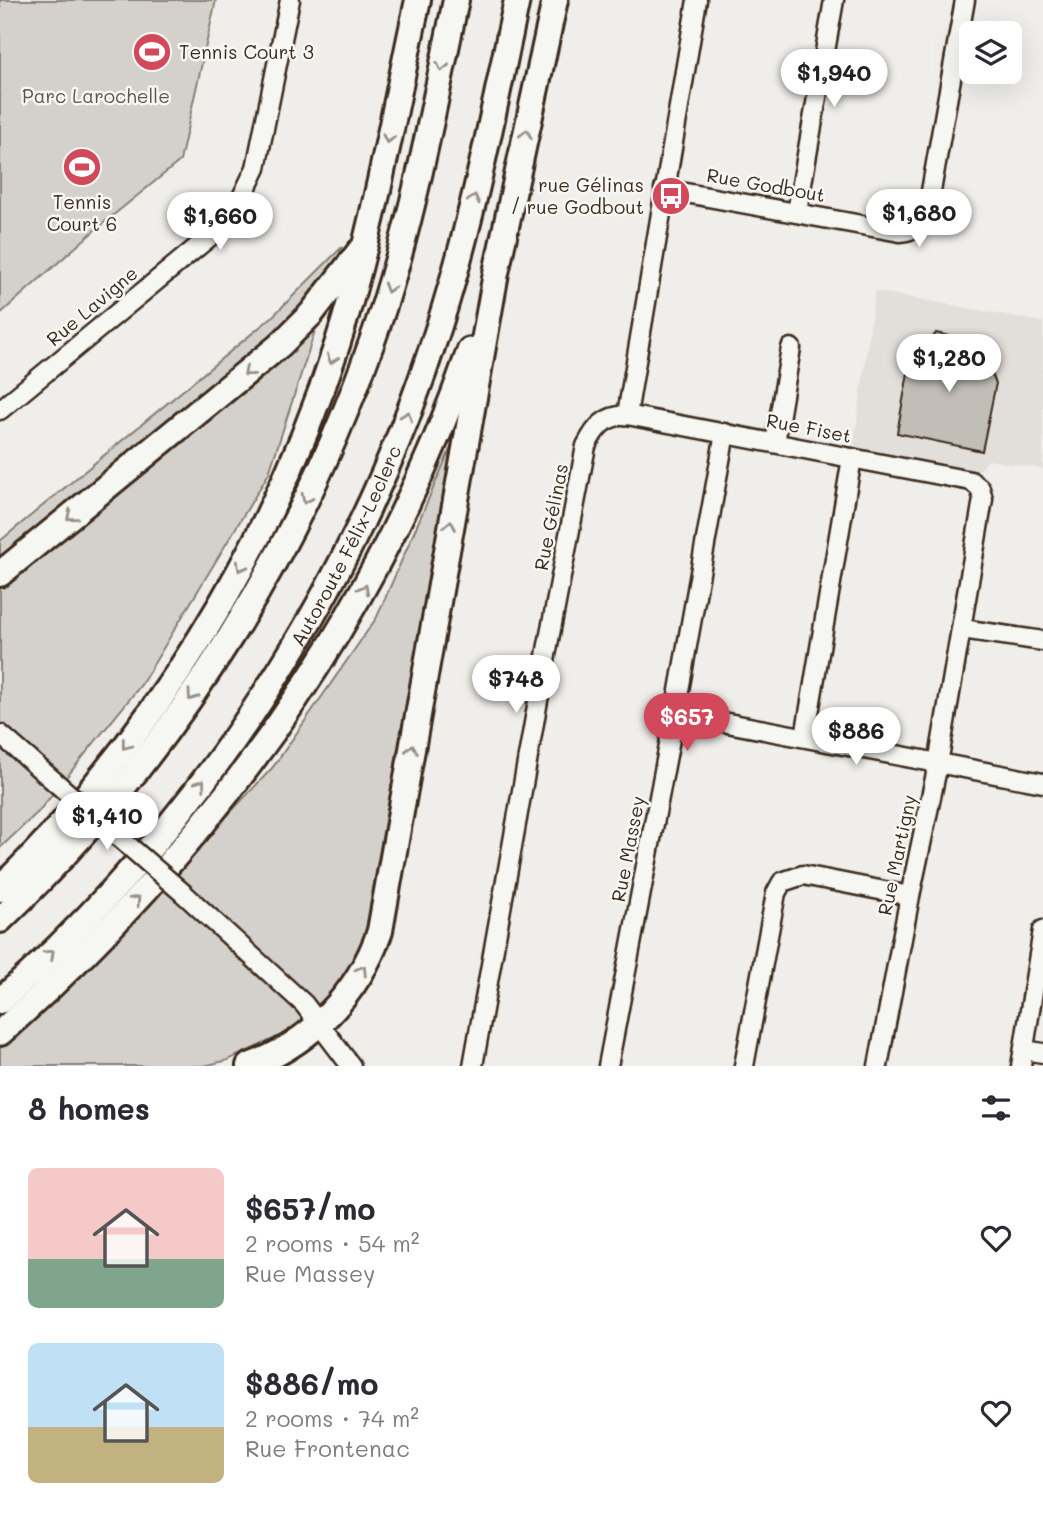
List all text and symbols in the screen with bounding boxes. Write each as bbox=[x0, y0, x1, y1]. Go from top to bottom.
map controls bbox=[959, 21, 1022, 84]
button: layers bbox=[959, 21, 1022, 84]
sports icon: Tennis Court 3 bbox=[131, 31, 173, 73]
place label: Tennis Court 3 bbox=[179, 39, 314, 64]
pin: $1,940 bbox=[777, 50, 891, 109]
text: $1,940 bbox=[797, 57, 871, 87]
one-way arrow bbox=[436, 61, 451, 73]
park label: Parc Larochelle bbox=[22, 83, 170, 108]
one-way arrow bbox=[517, 128, 532, 140]
one-way arrow bbox=[381, 133, 396, 145]
sports icon: Tennis Court 6 bbox=[61, 146, 103, 188]
street label: Rue Godbout bbox=[705, 162, 827, 207]
place label: rue Gélinas / rue Godbout bbox=[511, 172, 644, 219]
bus stop icon: rue Gélinas / rue Godbout bbox=[650, 175, 692, 217]
place label: Tennis Court 6 bbox=[47, 189, 117, 236]
pin: $1,680 bbox=[862, 190, 976, 249]
pin: $1,660 bbox=[163, 192, 277, 252]
one-way arrow bbox=[466, 193, 480, 205]
text: $1,680 bbox=[882, 197, 956, 227]
text: $1,660 bbox=[183, 200, 257, 230]
street label: Rue Lavigne bbox=[41, 260, 142, 351]
one-way arrow bbox=[383, 282, 398, 294]
pin: $1,280 bbox=[892, 334, 1006, 394]
text: $1,280 bbox=[912, 342, 986, 372]
one-way arrow bbox=[326, 353, 340, 365]
one-way arrow bbox=[243, 364, 256, 376]
street label: Rue Fiset bbox=[764, 407, 854, 448]
one-way arrow bbox=[399, 411, 413, 423]
street label: Autoroute Félix-Leclerc bbox=[285, 441, 406, 650]
street label: Rue Gélinas bbox=[528, 461, 573, 573]
one-way arrow bbox=[301, 492, 315, 504]
one-way arrow bbox=[67, 508, 80, 520]
one-way arrow bbox=[442, 519, 457, 531]
one-way arrow bbox=[236, 560, 249, 573]
one-way arrow bbox=[356, 584, 369, 597]
pin: $748 bbox=[475, 656, 557, 715]
text: $748 bbox=[488, 663, 544, 693]
one-way arrow bbox=[187, 688, 200, 701]
pin: $657 bbox=[646, 694, 728, 753]
text: $657 bbox=[660, 701, 714, 731]
pin: $886 bbox=[815, 708, 897, 767]
text: $886 bbox=[828, 715, 884, 745]
one-way arrow bbox=[122, 738, 135, 750]
one-way arrow bbox=[404, 743, 419, 755]
one-way arrow bbox=[192, 780, 205, 792]
pin: $1,410 bbox=[50, 792, 164, 852]
street label: Rue Martigny bbox=[872, 792, 921, 917]
street label: Rue Massey bbox=[605, 794, 650, 904]
text: $1,410 bbox=[71, 800, 143, 830]
one-way arrow bbox=[128, 895, 141, 908]
one-way arrow bbox=[41, 949, 54, 962]
one-way arrow bbox=[353, 964, 366, 977]
text: 8 homes bbox=[28, 1088, 150, 1128]
icon: filters bbox=[977, 1089, 1015, 1127]
text: $657/mo bbox=[245, 1188, 375, 1228]
icon: home bbox=[84, 1196, 168, 1280]
icon: heart bbox=[977, 1219, 1015, 1257]
text: 2 rooms · 54 m² bbox=[245, 1228, 420, 1258]
text: Rue Massey bbox=[245, 1258, 375, 1288]
text: $886/mo bbox=[245, 1363, 378, 1403]
icon: home bbox=[84, 1371, 168, 1455]
icon: heart bbox=[977, 1394, 1015, 1432]
text: 2 rooms · 74 m² bbox=[245, 1403, 419, 1433]
text: Rue Frontenac bbox=[245, 1433, 410, 1463]

